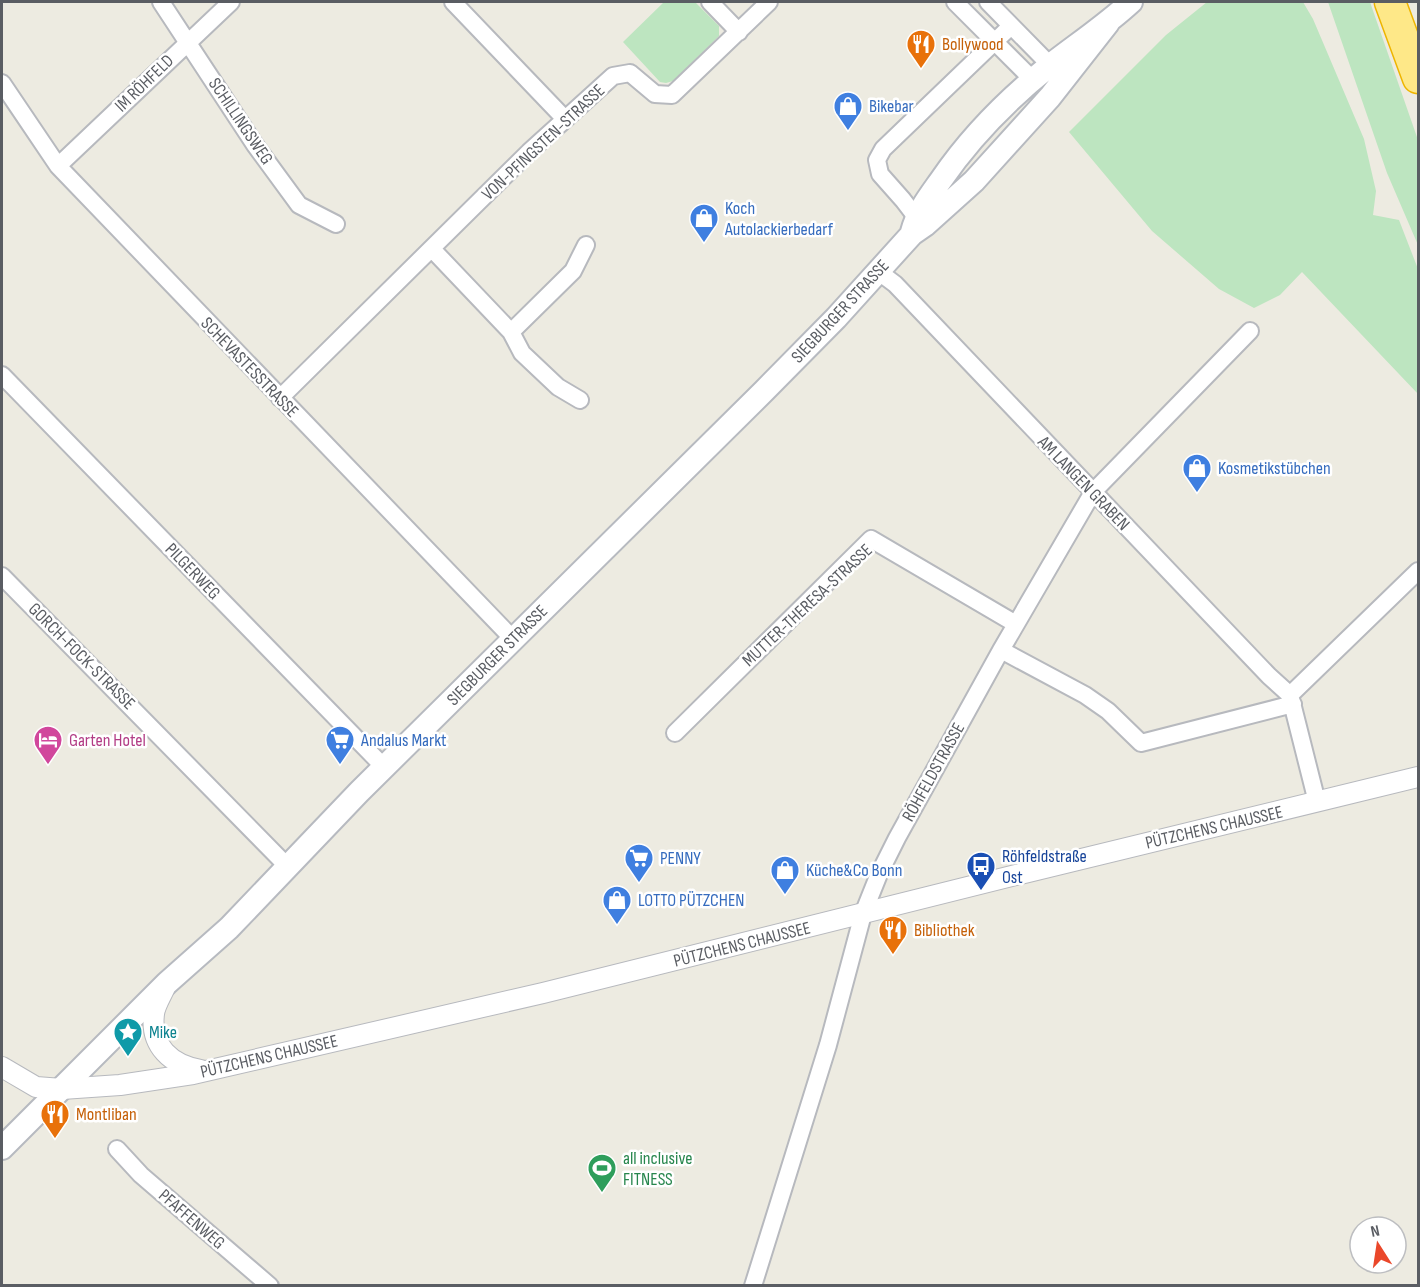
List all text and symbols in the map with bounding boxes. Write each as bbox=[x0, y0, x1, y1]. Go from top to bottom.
restaurant icon: Bollywood bbox=[905, 28, 937, 70]
place label: Bollywood bbox=[942, 34, 1004, 55]
street label: IM RÖHFELD bbox=[111, 50, 178, 116]
street label: SCHILLINGSWEG bbox=[204, 74, 277, 169]
street label: VON-PFINGSTEN-STRASSE bbox=[478, 80, 609, 205]
shop icon: Bikebar bbox=[832, 90, 864, 132]
place label: Bikebar bbox=[869, 96, 914, 117]
place label: Koch Autolackierbedarf bbox=[724, 198, 834, 240]
shop icon: Koch Autolackierbedarf bbox=[688, 202, 720, 244]
street label: SIEGBURGER STRASSE bbox=[787, 255, 894, 367]
street label: SCHEVASTESSTRASSE bbox=[196, 313, 303, 422]
street label: AM LANGEN GRABEN bbox=[1033, 431, 1134, 535]
shop icon: Kosmetikstübchen bbox=[1181, 452, 1213, 494]
place label: Kosmetikstübchen bbox=[1218, 458, 1331, 479]
street label: PILGERWEG bbox=[161, 539, 225, 604]
street label: MUTTER-THERESA-STRASSE bbox=[738, 540, 877, 671]
street label: GORCH-FOCK-STRASSE bbox=[24, 599, 139, 714]
street label: SIEGBURGER STRASSE bbox=[443, 601, 552, 710]
street label: RÖHFELDSTRASSE bbox=[898, 719, 969, 825]
hotel icon: Garten Hotel bbox=[32, 724, 64, 766]
supermarket icon: Andalus Markt bbox=[324, 724, 356, 766]
place label: Garten Hotel bbox=[69, 730, 146, 751]
place label: Andalus Markt bbox=[360, 730, 447, 751]
street label: PÜTZCHENS CHAUSSEE bbox=[1143, 801, 1285, 854]
supermarket icon: PENNY bbox=[623, 842, 655, 884]
place label: Röhfeldstraße Ost bbox=[1002, 846, 1087, 888]
place label: PENNY bbox=[660, 848, 701, 869]
bus stop icon: Röhfeldstraße Ost bbox=[965, 850, 997, 892]
shop icon: Küche&Co Bonn bbox=[769, 854, 801, 896]
place label: Küche&Co Bonn bbox=[806, 860, 902, 881]
shop icon: LOTTO PÜTZCHEN bbox=[601, 884, 633, 926]
place label: LOTTO PÜTZCHEN bbox=[638, 890, 745, 911]
restaurant icon: Bibliothek bbox=[877, 914, 909, 956]
street label: PÜTZCHENS CHAUSSEE bbox=[671, 917, 813, 972]
place label: Bibliothek bbox=[914, 920, 975, 941]
place icon: Mike bbox=[112, 1016, 144, 1058]
place label: Mike bbox=[149, 1022, 177, 1043]
street label: PÜTZCHENS CHAUSSEE bbox=[198, 1030, 340, 1083]
restaurant icon: Montliban bbox=[39, 1098, 71, 1140]
place label: Montliban bbox=[76, 1104, 137, 1125]
place label: all inclusive FITNESS bbox=[623, 1148, 692, 1190]
sports icon: all inclusive FITNESS bbox=[586, 1152, 618, 1194]
street label: PFAFFENWEG bbox=[154, 1185, 229, 1254]
north arrow bbox=[1348, 1215, 1408, 1275]
text: N bbox=[1369, 1222, 1381, 1242]

